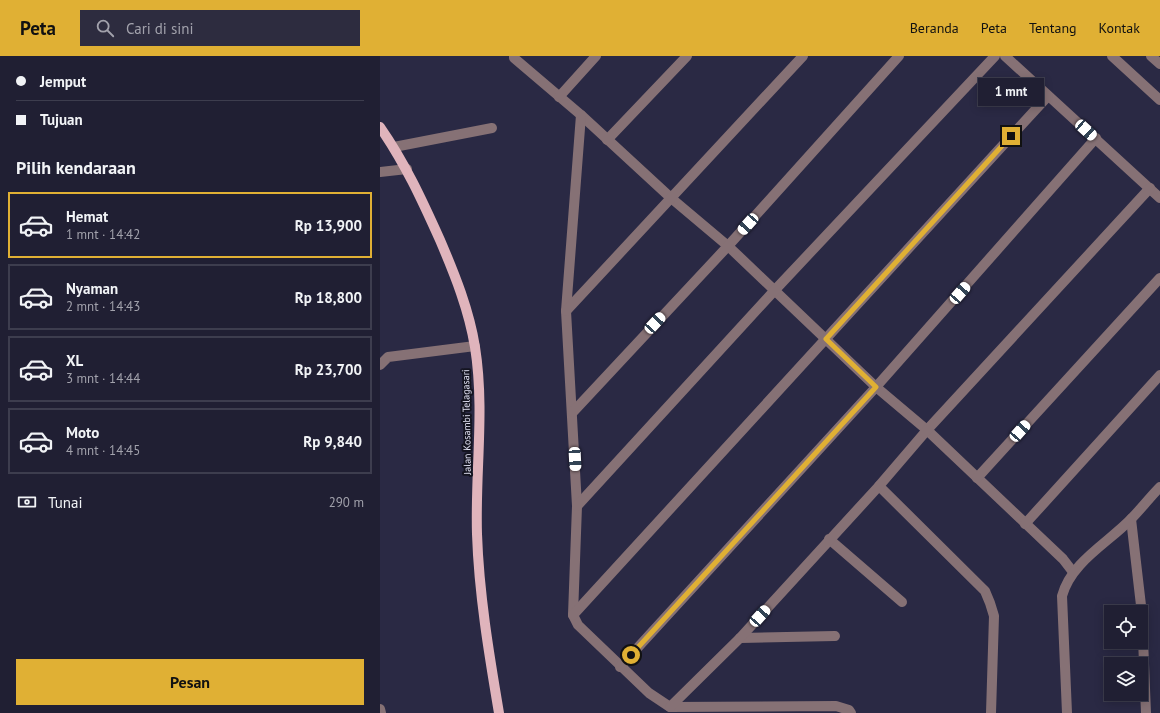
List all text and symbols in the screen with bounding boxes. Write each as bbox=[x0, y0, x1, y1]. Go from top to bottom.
search box bbox=[80, 10, 360, 46]
text: Peta bbox=[20, 16, 56, 40]
icon: search bbox=[94, 17, 116, 39]
text: Cari di sini bbox=[126, 19, 193, 38]
text: Beranda bbox=[910, 19, 959, 37]
text: Peta bbox=[981, 19, 1007, 37]
text: Tentang bbox=[1029, 19, 1077, 37]
text: Kontak bbox=[1099, 19, 1140, 37]
text: Jemput bbox=[40, 72, 86, 91]
callout: 1 mnt bbox=[978, 78, 1044, 106]
text: 1 mnt bbox=[995, 83, 1027, 100]
text: Tujuan bbox=[40, 110, 83, 129]
car bbox=[1073, 118, 1099, 142]
route end bbox=[1002, 127, 1020, 145]
text: Pilih kendaraan bbox=[16, 156, 136, 179]
icon: car bbox=[18, 207, 54, 243]
text: Hemat bbox=[66, 207, 108, 226]
car bbox=[736, 211, 760, 237]
text: Rp 13,900 bbox=[295, 216, 362, 235]
text: 1 mnt · 14:42 bbox=[66, 226, 140, 243]
icon: car bbox=[18, 279, 54, 315]
text: Nyaman bbox=[66, 279, 118, 298]
car bbox=[948, 280, 972, 306]
text: Rp 18,800 bbox=[295, 288, 362, 307]
text: 2 mnt · 14:43 bbox=[66, 298, 140, 315]
car bbox=[642, 310, 668, 336]
icon: car bbox=[18, 351, 54, 387]
text: XL bbox=[66, 351, 83, 370]
text: Rp 23,700 bbox=[295, 360, 362, 379]
street label: Jalan Kosambi Telagasari bbox=[459, 369, 474, 476]
text: 3 mnt · 14:44 bbox=[66, 370, 140, 387]
car bbox=[1008, 418, 1032, 444]
icon: car bbox=[18, 423, 54, 459]
text: Moto bbox=[66, 423, 99, 442]
text: Rp 9,840 bbox=[303, 432, 362, 451]
text: 4 mnt · 14:45 bbox=[66, 442, 140, 459]
car bbox=[568, 447, 582, 471]
icon: cash bbox=[16, 491, 38, 513]
text: Tunai bbox=[48, 493, 83, 512]
text: 290 m bbox=[329, 494, 364, 511]
car bbox=[748, 603, 772, 629]
map controls bbox=[1104, 605, 1148, 701]
button: locate bbox=[1104, 605, 1148, 649]
route start bbox=[622, 646, 640, 664]
button: layers bbox=[1104, 657, 1148, 701]
button: Pesan bbox=[16, 659, 364, 705]

